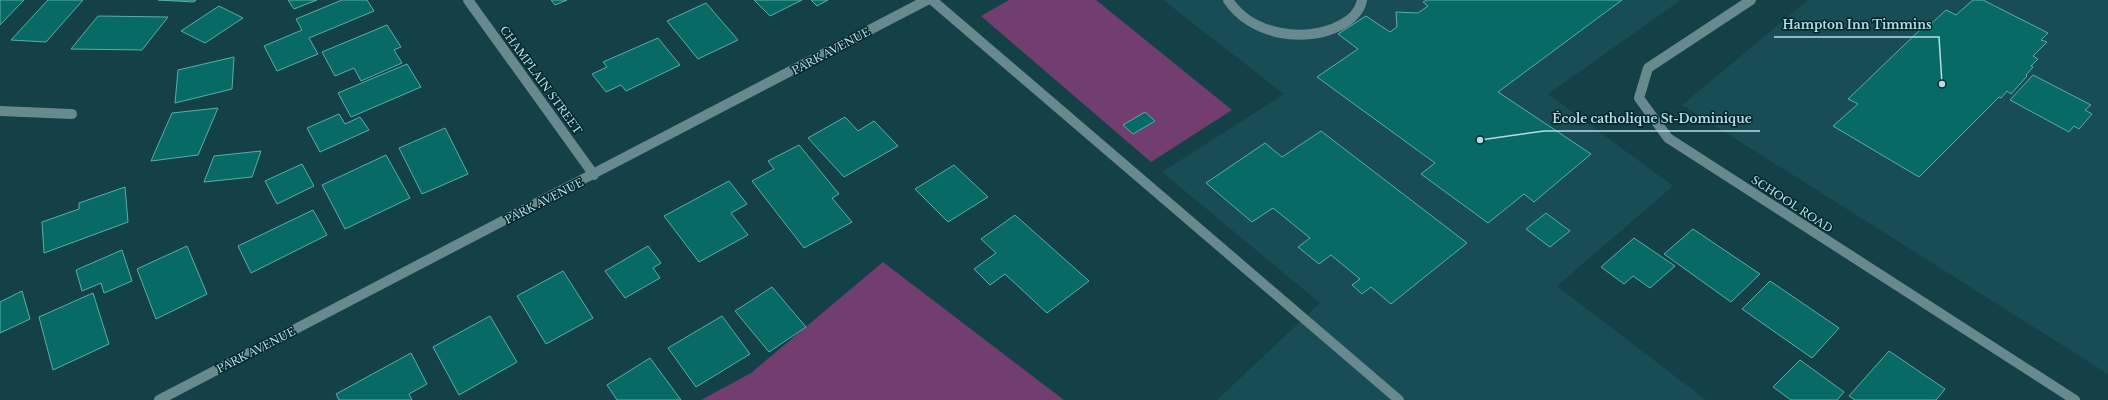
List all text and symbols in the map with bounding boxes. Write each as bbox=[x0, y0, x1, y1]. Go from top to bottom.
callout: Hampton Inn Timmins bbox=[1774, 13, 1939, 37]
text: Hampton Inn Timmins bbox=[1782, 17, 1932, 32]
street label: CHAMPLAIN STREET bbox=[497, 23, 585, 137]
street label: PARK AVENUE bbox=[789, 24, 873, 78]
callout: École catholique St-Dominique bbox=[1544, 107, 1760, 131]
text: École catholique St-Dominique bbox=[1552, 110, 1752, 126]
street label: SCHOOL ROAD bbox=[1749, 172, 1836, 236]
street label: PARK AVENUE bbox=[502, 175, 586, 227]
street label: PARK AVENUE bbox=[214, 324, 298, 376]

